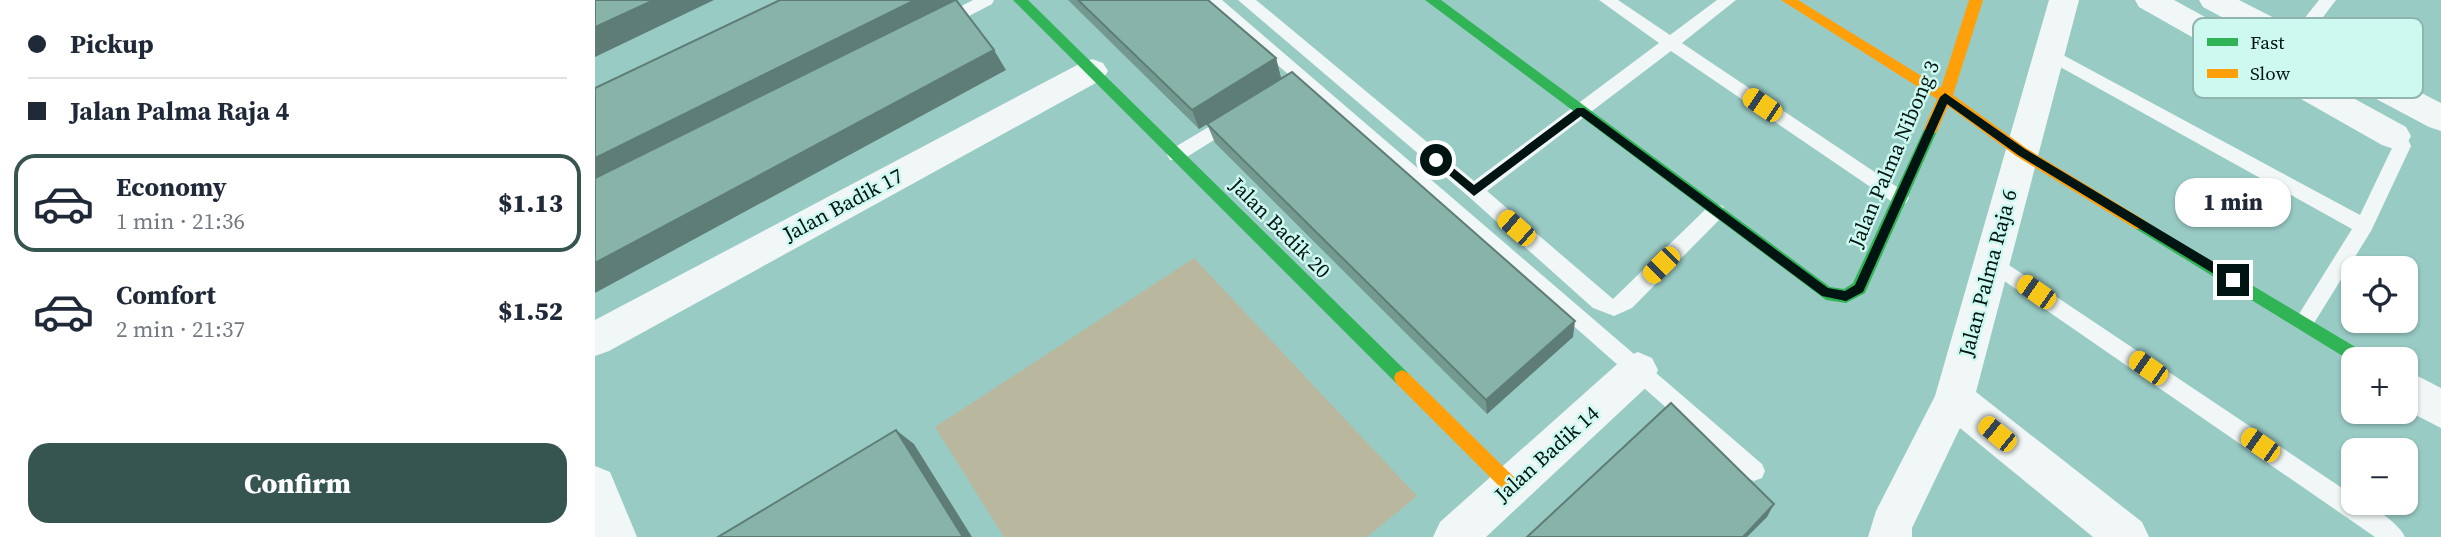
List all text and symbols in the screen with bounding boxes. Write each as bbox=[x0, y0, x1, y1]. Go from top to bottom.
legend bbox=[2193, 18, 2423, 98]
text: Pickup bbox=[70, 26, 154, 62]
text: Fast bbox=[2250, 29, 2285, 55]
street label: Jalan Palma Nibong 3 bbox=[1841, 56, 1946, 253]
text: Slow bbox=[2250, 60, 2291, 86]
car bbox=[1739, 85, 1786, 125]
text: Jalan Palma Raja 4 bbox=[70, 93, 290, 129]
route start bbox=[1420, 144, 1452, 176]
street label: Jalan Badik 17 bbox=[777, 161, 908, 249]
text: Economy bbox=[116, 169, 227, 205]
street label: Jalan Badik 20 bbox=[1223, 170, 1337, 284]
icon: car bbox=[32, 172, 95, 235]
callout: 1 min bbox=[2175, 178, 2291, 228]
text: $1.13 bbox=[498, 185, 563, 221]
street label: Jalan Palma Raja 6 bbox=[1951, 186, 2024, 361]
text: 1 min bbox=[2203, 186, 2263, 218]
text: 1 min · 21:36 bbox=[116, 205, 245, 237]
car bbox=[1494, 206, 1539, 250]
car bbox=[1639, 243, 1684, 287]
map controls bbox=[2341, 256, 2418, 515]
button: locate bbox=[2341, 256, 2418, 333]
route end bbox=[2217, 264, 2249, 296]
car bbox=[2013, 271, 2060, 313]
text: Comfort bbox=[116, 277, 216, 313]
icon: car bbox=[32, 280, 95, 343]
text: $1.52 bbox=[498, 293, 563, 329]
text: 2 min · 21:37 bbox=[116, 313, 245, 345]
car bbox=[2125, 347, 2172, 389]
button: + bbox=[2341, 347, 2418, 424]
street label: Jalan Badik 14 bbox=[1487, 398, 1606, 509]
car bbox=[1975, 413, 2020, 455]
car bbox=[2237, 424, 2284, 466]
button: − bbox=[2341, 438, 2418, 515]
button: Confirm bbox=[28, 443, 567, 523]

